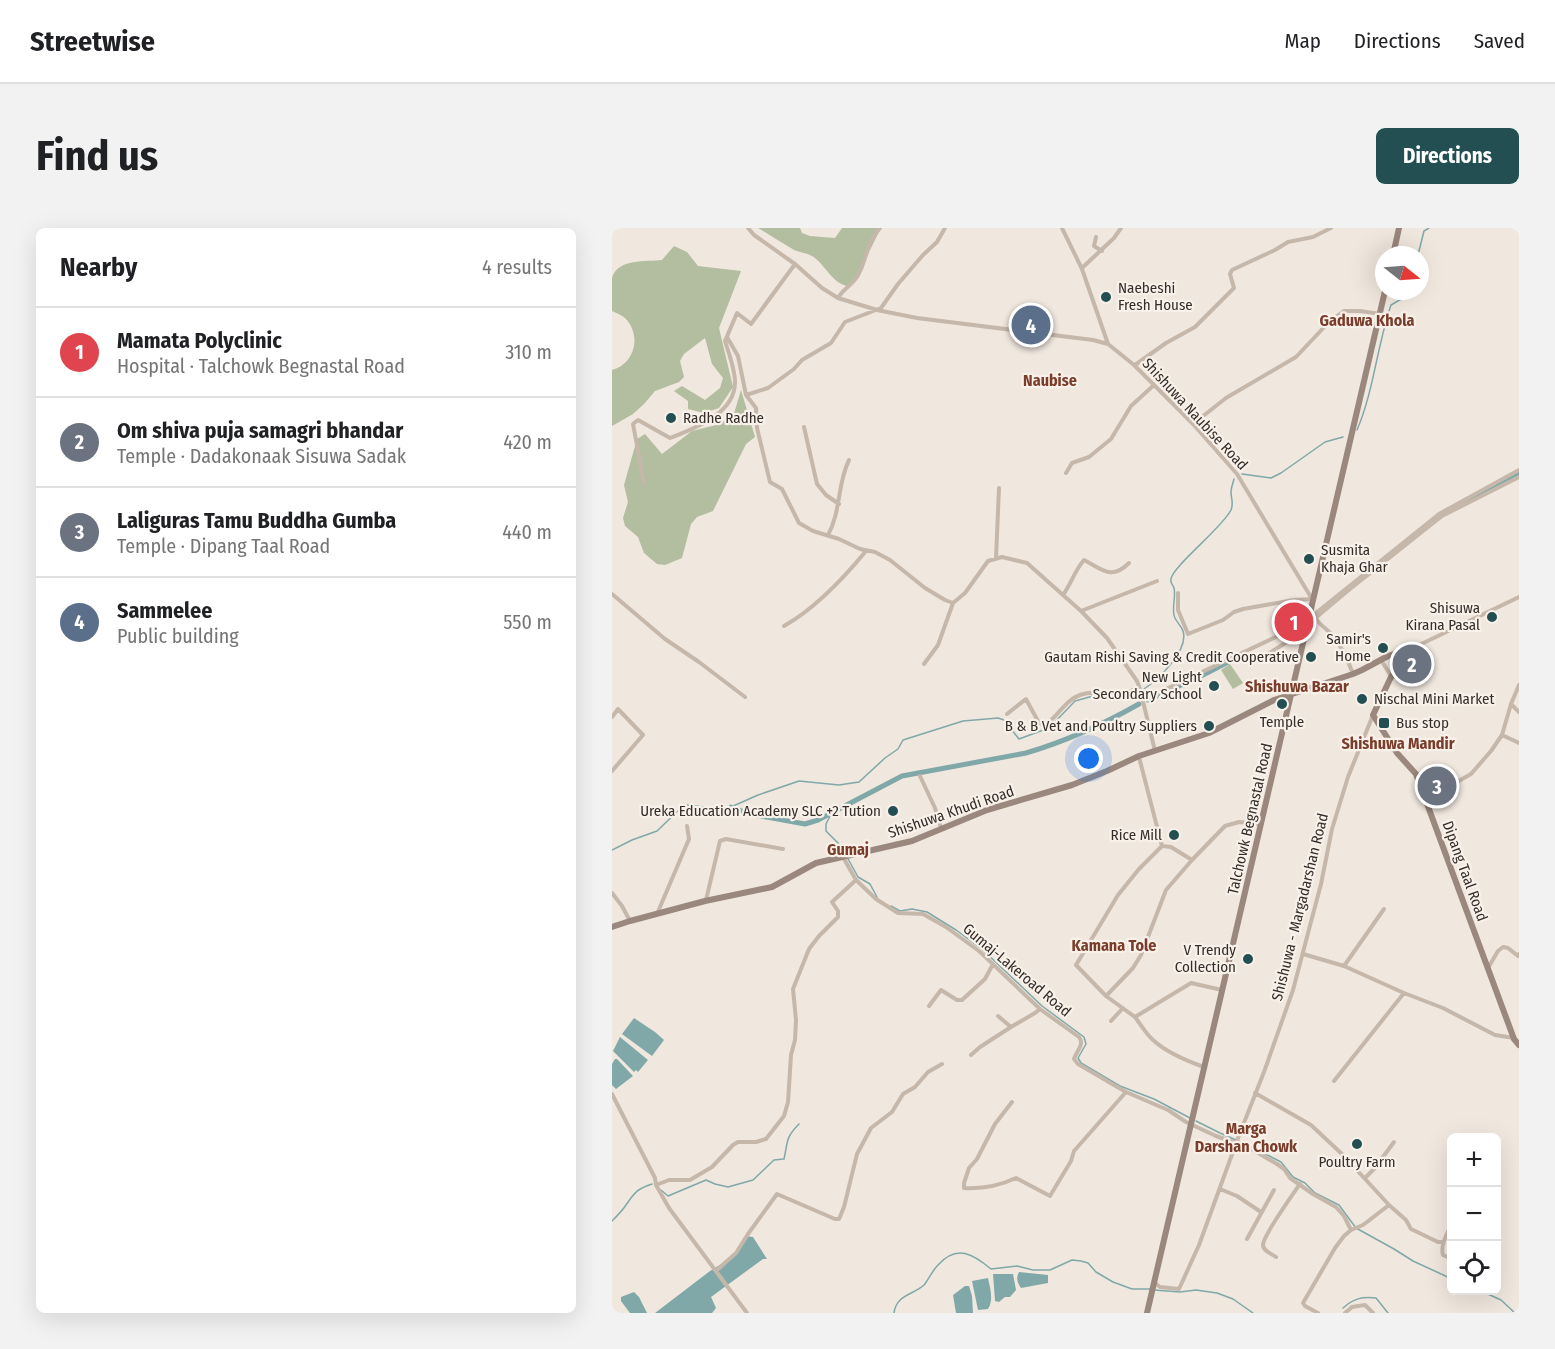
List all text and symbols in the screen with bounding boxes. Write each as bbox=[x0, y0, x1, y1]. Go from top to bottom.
text: Streetwise bbox=[30, 25, 155, 58]
text: Map bbox=[1284, 28, 1321, 54]
text: Directions bbox=[1354, 28, 1441, 54]
text: Saved bbox=[1474, 28, 1525, 54]
button: Directions bbox=[1376, 128, 1519, 184]
text: Find us bbox=[36, 131, 158, 181]
north arrow bbox=[1375, 246, 1429, 300]
text: Nearby bbox=[60, 252, 137, 283]
text: 4 results bbox=[482, 255, 552, 279]
place label: Naebeshi Fresh House bbox=[1118, 279, 1193, 314]
marker: Naebeshi Fresh House bbox=[1099, 290, 1113, 304]
pin: 4 bbox=[1012, 302, 1050, 348]
district label: Gaduwa Khola bbox=[1320, 311, 1414, 330]
text: Mamata Polyclinic bbox=[117, 327, 282, 354]
text: 1 bbox=[75, 340, 84, 364]
text: 310 m bbox=[505, 340, 552, 364]
text: Hospital · Talchowk Begnastal Road bbox=[117, 354, 405, 378]
street label: Shishuwa Naubise Road bbox=[1139, 354, 1251, 474]
district label: Naubise bbox=[1023, 371, 1077, 390]
place label: Radhe Radhe bbox=[683, 409, 764, 427]
marker: Radhe Radhe bbox=[664, 411, 678, 425]
text: Om shiva puja samagri bhandar bbox=[117, 417, 403, 444]
text: 2 bbox=[75, 430, 84, 454]
text: 420 m bbox=[503, 430, 552, 454]
text: Temple · Dadakonaak Sisuwa Sadak bbox=[117, 444, 406, 468]
text: Laliguras Tamu Buddha Gumba bbox=[117, 507, 396, 534]
text: 3 bbox=[75, 520, 84, 544]
text: 440 m bbox=[502, 520, 552, 544]
text: Temple · Dipang Taal Road bbox=[117, 534, 330, 558]
place label: Susmita Khaja Ghar bbox=[1321, 541, 1389, 576]
marker: Susmita Khaja Ghar bbox=[1302, 552, 1316, 566]
text: Sammelee bbox=[117, 597, 212, 624]
place label: Shisuwa Kirana Pasal bbox=[1406, 599, 1480, 634]
pin: 1 bbox=[1274, 600, 1314, 644]
text: 4 bbox=[74, 610, 85, 634]
text: 550 m bbox=[503, 610, 552, 634]
marker: Shisuwa Kirana Pasal bbox=[1485, 610, 1499, 624]
text: Public building bbox=[117, 624, 239, 648]
place label: Samir's Home bbox=[1326, 630, 1371, 665]
marker: Samir's Home bbox=[1376, 641, 1390, 655]
pin: 2 bbox=[1392, 642, 1432, 686]
place label: Gautam Rishi Saving & Credit Cooperative bbox=[1044, 648, 1299, 666]
marker: Gautam Rishi Saving & Credit Cooperative bbox=[1304, 650, 1318, 664]
place label: New Light Secondary School bbox=[1093, 668, 1202, 703]
district label: Shishuwa Bazar bbox=[1245, 677, 1349, 696]
marker: New Light Secondary School bbox=[1207, 679, 1221, 693]
place label: Nischal Mini Market bbox=[1374, 690, 1494, 708]
marker: Nischal Mini Market bbox=[1355, 692, 1369, 706]
marker: Temple bbox=[1275, 697, 1289, 711]
place label: Temple bbox=[1260, 713, 1304, 731]
place label: Bus stop bbox=[1396, 714, 1449, 732]
marker: Bus stop bbox=[1377, 716, 1391, 730]
place label: B & B Vet and Poultry Suppliers bbox=[1005, 717, 1197, 735]
marker: B & B Vet and Poultry Suppliers bbox=[1202, 719, 1216, 733]
district label: Shishuwa Mandir bbox=[1341, 734, 1455, 753]
street label: Talchowk Begnastal Road bbox=[1224, 742, 1276, 896]
your location bbox=[1074, 744, 1103, 773]
pin: 3 bbox=[1418, 764, 1456, 808]
street label: Shishuwa Khudi Road bbox=[886, 782, 1016, 842]
place label: Ureka Education Academy SLC +2 Tution bbox=[640, 802, 881, 820]
marker: Ureka Education Academy SLC +2 Tution bbox=[886, 804, 900, 818]
street label: Shishuwa - Margadarshan Road bbox=[1268, 811, 1332, 1003]
street label: Dipang Taal Road bbox=[1439, 818, 1491, 924]
place label: Rice Mill bbox=[1111, 826, 1162, 844]
marker: Rice Mill bbox=[1167, 828, 1181, 842]
district label: Gumaj bbox=[827, 840, 869, 859]
street label: Gumaj-Lakeroad Road bbox=[959, 920, 1075, 1020]
district label: Kamana Tole bbox=[1072, 936, 1156, 955]
place label: V Trendy Collection bbox=[1175, 941, 1236, 976]
marker: V Trendy Collection bbox=[1241, 952, 1255, 966]
district label: Marga Darshan Chowk bbox=[1195, 1119, 1298, 1156]
map controls bbox=[1447, 1133, 1501, 1295]
button: + bbox=[1447, 1133, 1501, 1187]
marker: Poultry Farm bbox=[1350, 1137, 1364, 1151]
place label: Poultry Farm bbox=[1318, 1153, 1396, 1171]
button: − bbox=[1447, 1187, 1501, 1241]
button: locate bbox=[1447, 1241, 1501, 1295]

